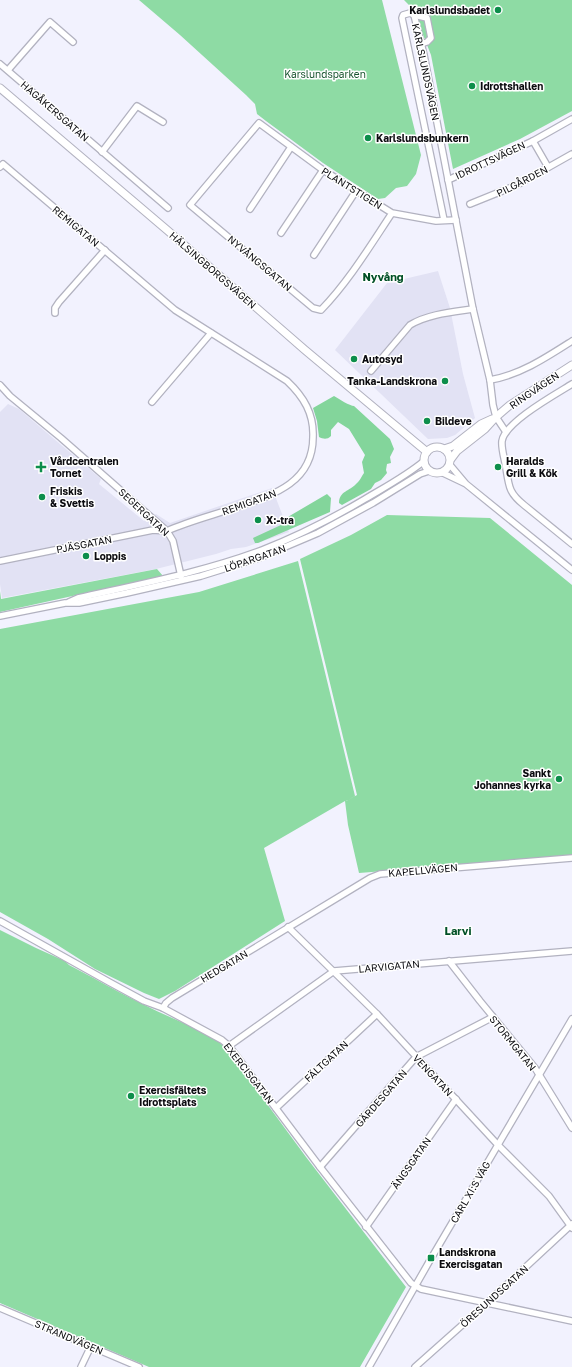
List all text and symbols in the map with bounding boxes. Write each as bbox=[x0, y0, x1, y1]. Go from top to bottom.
place label: Karlslundsbadet bbox=[409, 4, 490, 16]
marker: Karlslundsbadet bbox=[493, 5, 503, 15]
street label: KARLSLUNDSVÄGEN bbox=[410, 22, 443, 122]
park label: Karslundsparken bbox=[284, 68, 366, 80]
street label: HAGÅKERSGATAN bbox=[18, 77, 92, 144]
place label: Idrottshallen bbox=[480, 80, 543, 92]
marker: Idrottshallen bbox=[467, 81, 477, 91]
place label: Karlslundsbunkern bbox=[376, 132, 469, 144]
marker: Karlslundsbunkern bbox=[363, 133, 373, 143]
street label: IDROTTSVÄGEN bbox=[453, 138, 527, 182]
street label: PILGÅRDEN bbox=[494, 162, 550, 199]
street label: PLANTSTIGEN bbox=[319, 165, 385, 211]
street label: REMIGATAN bbox=[50, 203, 102, 249]
street label: HÄLSINGBORGSVÄGEN bbox=[167, 228, 260, 311]
street label: NYVÅNGSGATAN bbox=[225, 232, 295, 293]
district label: Nyvång bbox=[362, 270, 404, 283]
place label: Autosyd bbox=[362, 353, 402, 365]
marker: Autosyd bbox=[349, 354, 359, 364]
street label: RINGVÄGEN bbox=[506, 368, 561, 411]
place label: Tanka-Landskrona bbox=[347, 375, 437, 387]
marker: Tanka-Landskrona bbox=[440, 376, 450, 386]
place label: Bildeve bbox=[435, 415, 472, 427]
marker: Bildeve bbox=[422, 416, 432, 426]
place label: Vårdcentralen Tornet bbox=[50, 455, 119, 479]
place label: Haralds Grill & Kök bbox=[506, 455, 558, 479]
marker: Vårdcentralen Tornet bbox=[35, 461, 47, 473]
marker: Haralds Grill & Kök bbox=[493, 462, 503, 472]
place label: Friskis & Svettis bbox=[50, 485, 94, 509]
street label: SEGERGATAN bbox=[116, 485, 172, 539]
street label: REMIGATAN bbox=[220, 487, 278, 517]
marker: Friskis & Svettis bbox=[37, 492, 47, 502]
place label: X:-tra bbox=[266, 514, 294, 526]
marker: X:-tra bbox=[253, 515, 263, 525]
street label: PJÄSGATAN bbox=[55, 532, 113, 555]
street label: LÖPARGATAN bbox=[222, 541, 287, 574]
place label: Loppis bbox=[94, 550, 127, 562]
marker: Loppis bbox=[81, 551, 91, 561]
place label: Sankt Johannes kyrka bbox=[474, 767, 551, 791]
marker: Sankt Johannes kyrka bbox=[554, 774, 564, 784]
street label: KAPELLVÄGEN bbox=[388, 860, 458, 879]
district label: Larvi bbox=[445, 924, 471, 937]
street label: HEDGATAN bbox=[198, 947, 250, 985]
street label: LARVIGATAN bbox=[358, 957, 420, 975]
street label: STORMGATAN bbox=[487, 1013, 539, 1073]
street label: FÄLTGATAN bbox=[301, 1037, 350, 1084]
street label: EXERCISGATAN bbox=[221, 1040, 277, 1106]
street label: VENGATAN bbox=[411, 1052, 455, 1098]
street label: GÄRDESGATAN bbox=[352, 1066, 409, 1129]
place label: Exercisfältets Idrottsplats bbox=[139, 1084, 207, 1108]
marker: Exercisfältets Idrottsplats bbox=[126, 1091, 136, 1101]
street label: ÄNGSGATAN bbox=[388, 1134, 433, 1191]
street label: CARL XI:S VÄG bbox=[447, 1158, 493, 1225]
place label: Landskrona Exercisgatan bbox=[439, 1246, 502, 1270]
marker: Landskrona Exercisgatan bbox=[426, 1253, 436, 1263]
street label: ÖRESUNDSGATAN bbox=[457, 1262, 531, 1330]
street label: STRANDVÄGEN bbox=[33, 1316, 106, 1357]

